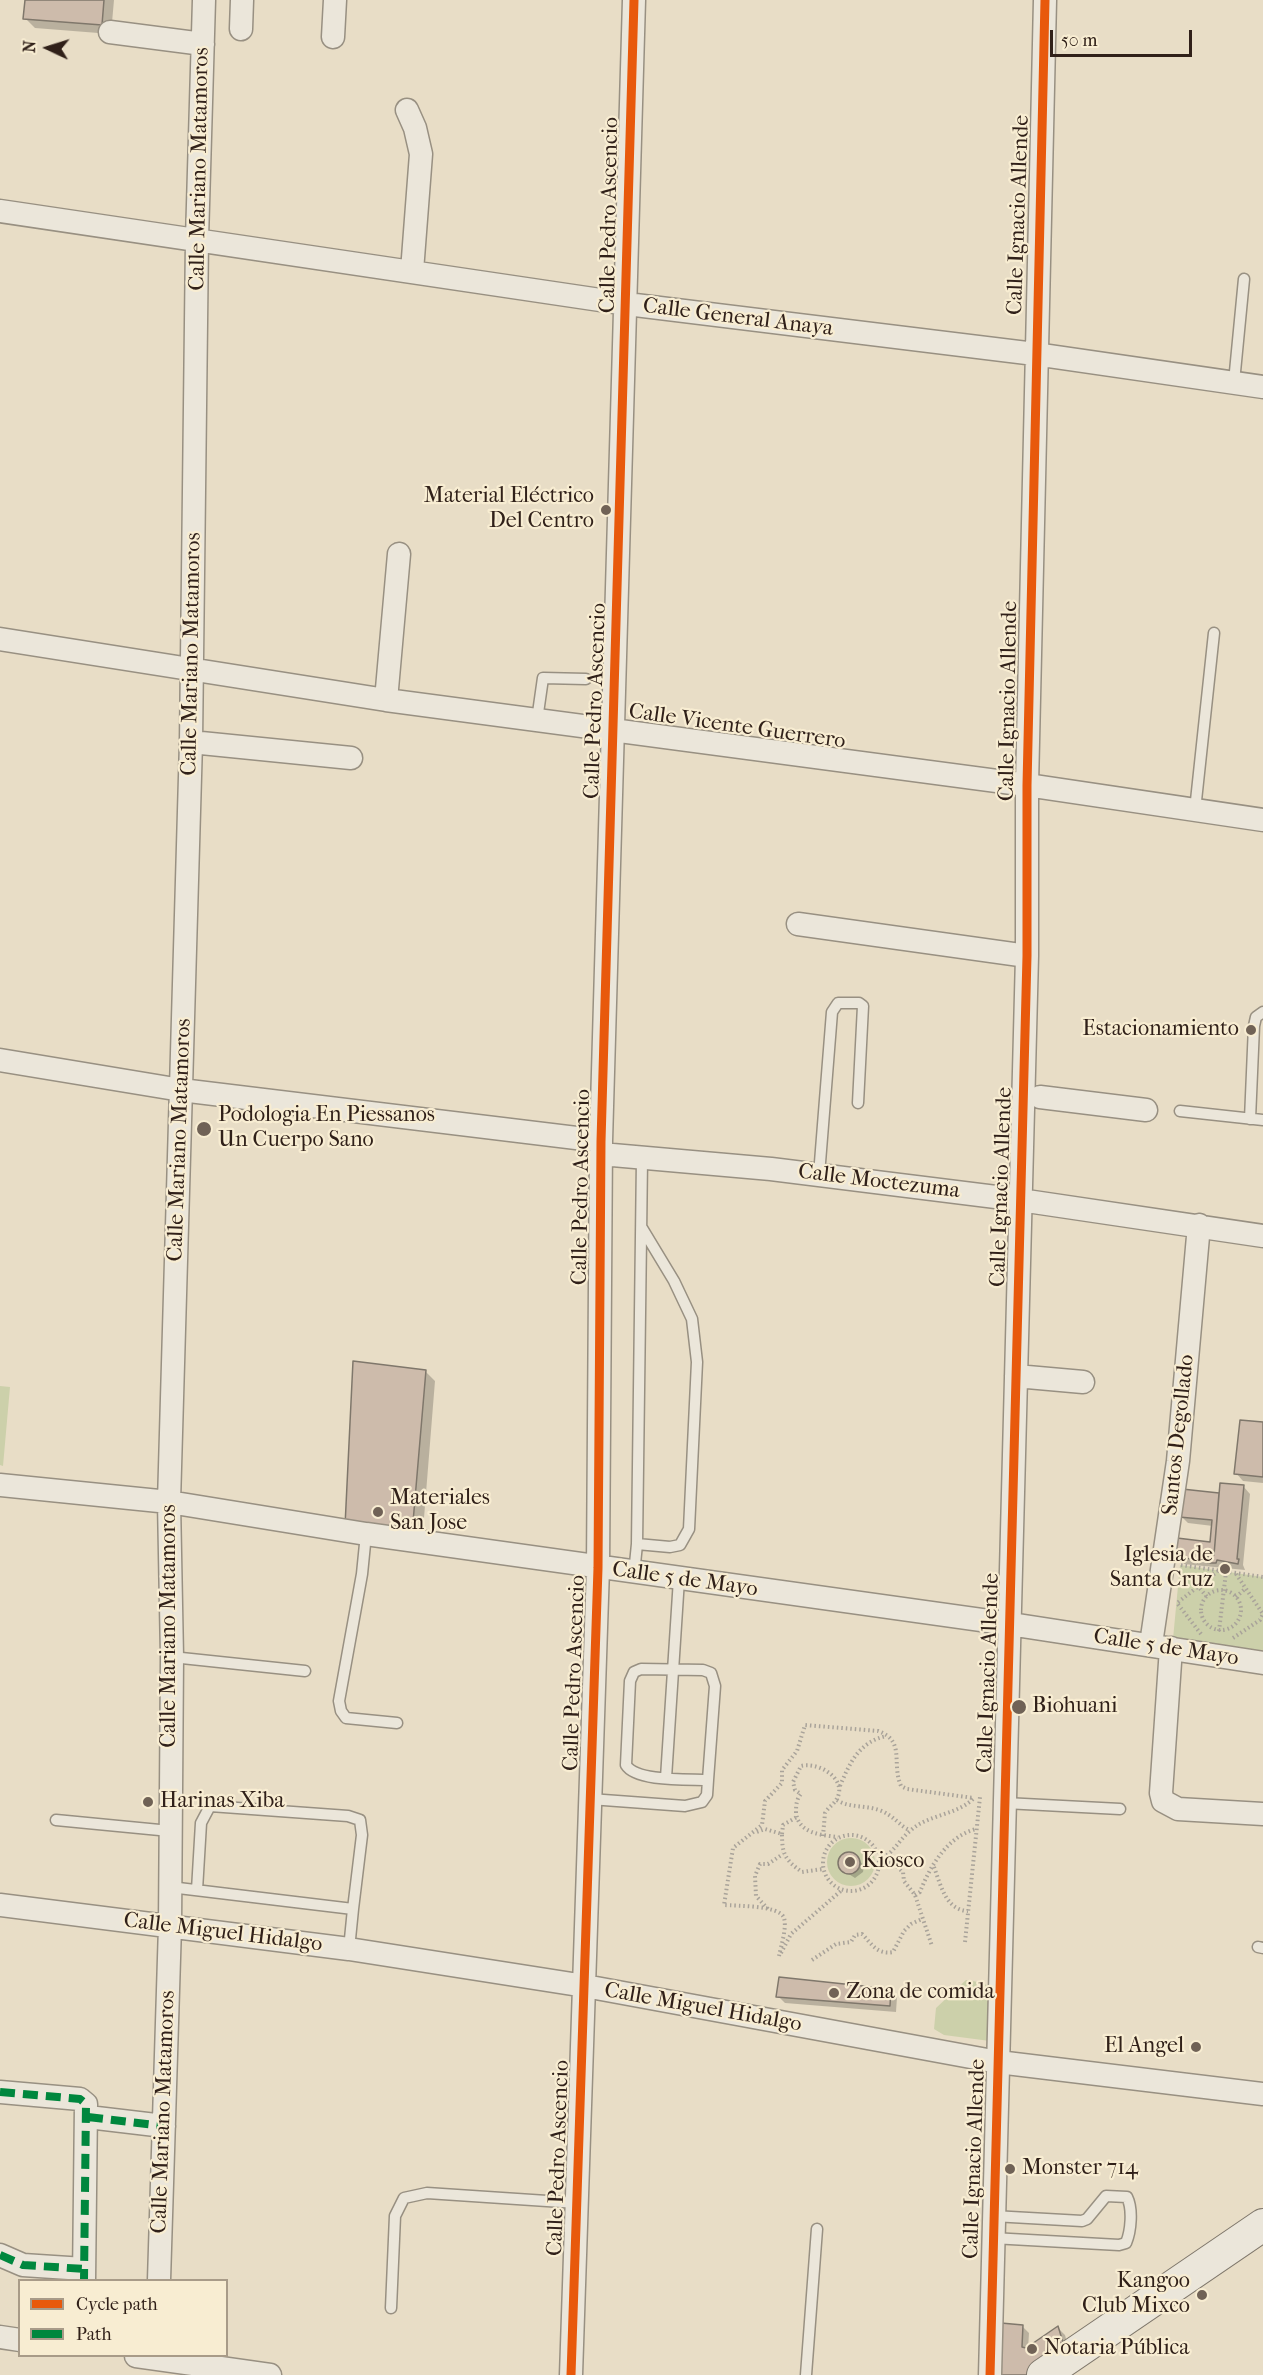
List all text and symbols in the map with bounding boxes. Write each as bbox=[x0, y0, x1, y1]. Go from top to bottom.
north arrow bbox=[18, 18, 78, 78]
scale bar bbox=[1053, 18, 1196, 56]
text: 50 m bbox=[1061, 30, 1097, 51]
text: N bbox=[20, 40, 39, 53]
street label: Calle Mariano Matamoros bbox=[185, 47, 215, 291]
street label: Calle Ignacio Allende bbox=[1002, 114, 1036, 316]
street label: Calle Pedro Ascencio bbox=[595, 117, 625, 313]
street label: Calle General Anaya bbox=[641, 293, 835, 343]
place label: Material Eléctrico Del Centro bbox=[424, 484, 594, 536]
marker: Material Eléctrico Del Centro bbox=[599, 503, 613, 517]
street label: Calle Mariano Matamoros bbox=[177, 532, 207, 776]
street label: Calle Ignacio Allende bbox=[994, 601, 1024, 801]
street label: Calle Pedro Ascencio bbox=[579, 603, 613, 799]
street label: Calle Vicente Guerrero bbox=[627, 699, 847, 755]
place label: Estacionamiento bbox=[1082, 1017, 1239, 1043]
street label: Calle Mariano Matamoros bbox=[163, 1018, 197, 1262]
marker: Estacionamiento bbox=[1244, 1023, 1258, 1037]
street label: Calle Ignacio Allende bbox=[985, 1086, 1019, 1288]
street label: Calle Pedro Ascencio bbox=[567, 1089, 597, 1285]
place label: Podologia En Piessanos Un Cuerpo Sano bbox=[218, 1103, 435, 1154]
marker: Podologia En Piessanos Un Cuerpo Sano bbox=[195, 1120, 213, 1138]
street label: Calle Moctezuma bbox=[797, 1159, 961, 1205]
street label: Santos Degollado bbox=[1157, 1353, 1201, 1517]
place label: Materiales San Jose bbox=[390, 1486, 490, 1538]
street label: Calle Mariano Matamoros bbox=[157, 1504, 183, 1748]
marker: Materiales San Jose bbox=[371, 1505, 385, 1519]
place label: Iglesia de Santa Cruz bbox=[1110, 1543, 1213, 1594]
street label: Calle 5 de Mayo bbox=[610, 1557, 760, 1603]
marker: Iglesia de Santa Cruz bbox=[1218, 1562, 1232, 1576]
street label: Calle Ignacio Allende bbox=[972, 1572, 1006, 1774]
street label: Calle Pedro Ascencio bbox=[558, 1575, 592, 1771]
street label: Calle 5 de Mayo bbox=[1091, 1623, 1241, 1673]
place label: Biohuani bbox=[1032, 1694, 1118, 1720]
marker: Biohuani bbox=[1010, 1698, 1028, 1716]
place label: Harinas Xiba bbox=[160, 1789, 284, 1815]
marker: Harinas Xiba bbox=[141, 1795, 155, 1809]
place label: Kiosco bbox=[862, 1849, 924, 1875]
marker: Kiosco bbox=[843, 1855, 857, 1869]
street label: Calle Miguel Hidalgo bbox=[122, 1908, 324, 1958]
street label: Calle Miguel Hidalgo bbox=[602, 1978, 804, 2038]
place label: Zona de comida bbox=[846, 1980, 995, 2006]
marker: Zona de comida bbox=[827, 1986, 841, 2000]
street label: Calle Mariano Matamoros bbox=[147, 1990, 181, 2234]
place label: El Angel bbox=[1104, 2034, 1184, 2060]
marker: El Angel bbox=[1189, 2040, 1203, 2054]
street label: Calle Ignacio Allende bbox=[958, 2058, 992, 2260]
street label: Calle Pedro Ascencio bbox=[542, 2060, 576, 2256]
place label: Monster 714 bbox=[1022, 2156, 1138, 2182]
marker: Monster 714 bbox=[1003, 2162, 1017, 2176]
place label: Kangoo Club Mixco bbox=[1082, 2269, 1190, 2320]
legend bbox=[18, 2279, 228, 2357]
marker: Kangoo Club Mixco bbox=[1195, 2288, 1209, 2302]
text: Cycle path bbox=[76, 2294, 157, 2315]
text: Path bbox=[76, 2324, 112, 2345]
place label: Notaria Pública bbox=[1044, 2336, 1189, 2362]
marker: Notaria Pública bbox=[1025, 2342, 1039, 2356]

